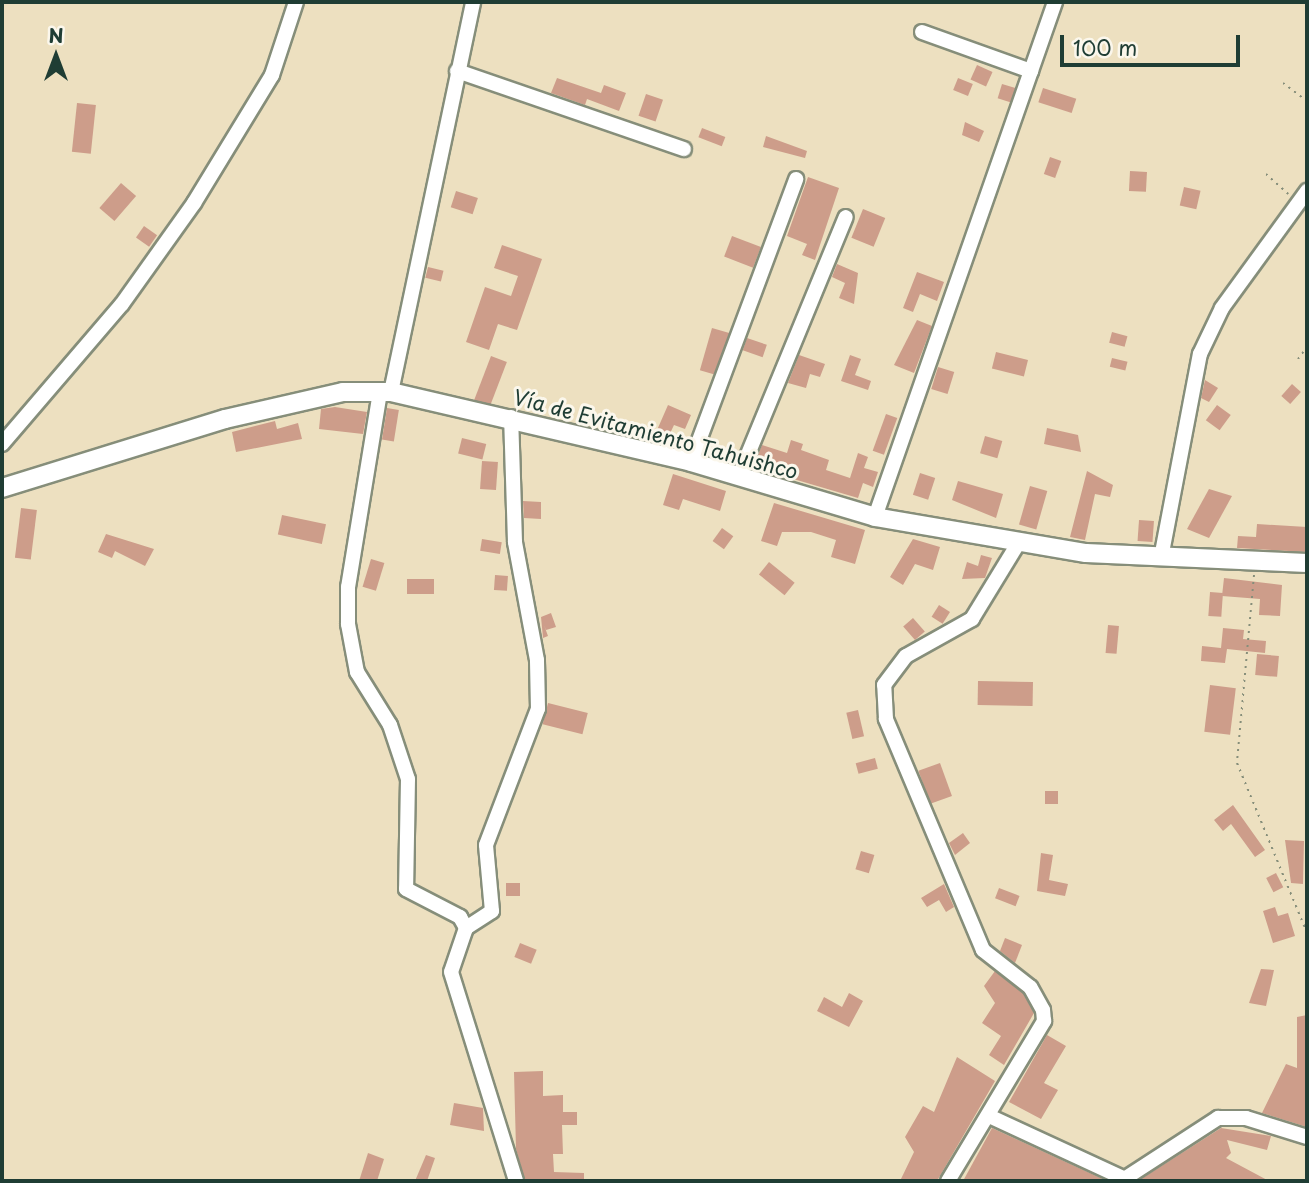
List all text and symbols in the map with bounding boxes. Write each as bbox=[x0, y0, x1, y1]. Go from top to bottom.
north arrow bbox=[21, 21, 91, 91]
text: N bbox=[48, 21, 64, 49]
scale bar bbox=[1064, 21, 1244, 65]
text: 100 m bbox=[1073, 31, 1137, 63]
street label: Vía de Evitamiento Tahuishco bbox=[510, 382, 802, 484]

